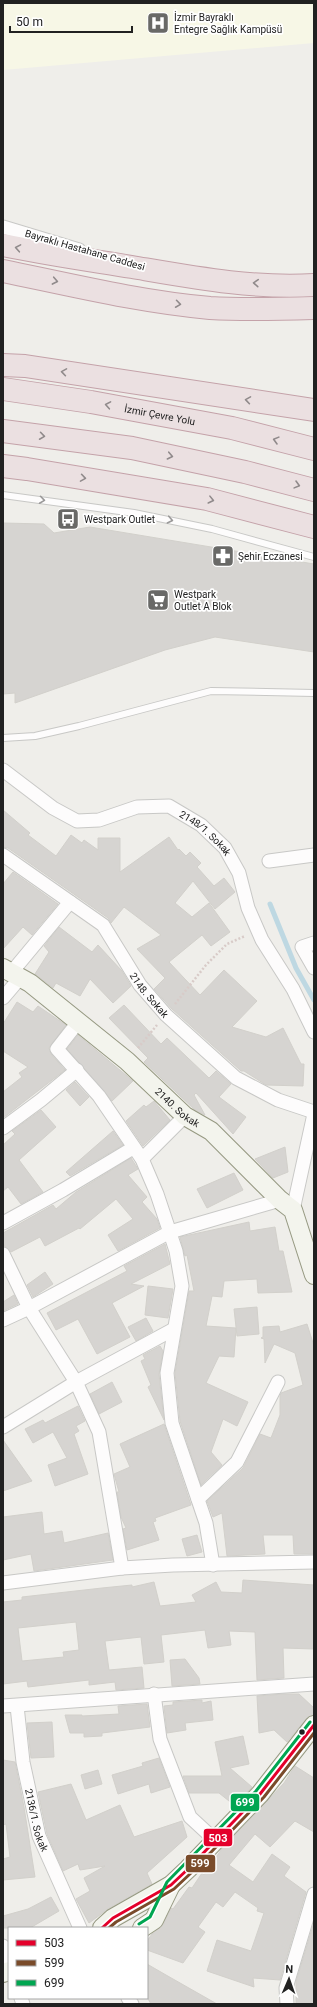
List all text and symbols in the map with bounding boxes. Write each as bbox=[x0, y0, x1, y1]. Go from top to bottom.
scale bar bbox=[10, 8, 132, 34]
hospital icon: İzmir Bayraklı Entegre Sağlık Kampüsü bbox=[145, 10, 171, 36]
place label: İzmir Bayraklı Entegre Sağlık Kampüsü bbox=[174, 11, 282, 35]
text: 50 m bbox=[16, 15, 43, 29]
street label: Bayraklı Hastahane Caddesi bbox=[24, 228, 146, 272]
one-way arrow bbox=[15, 244, 22, 253]
one-way arrow bbox=[52, 277, 58, 285]
one-way arrow bbox=[253, 279, 259, 288]
one-way arrow bbox=[175, 299, 181, 308]
one-way arrow bbox=[61, 368, 67, 377]
one-way arrow bbox=[245, 396, 251, 405]
one-way arrow bbox=[105, 401, 111, 410]
street label: İzmir Çevre Yolu bbox=[124, 402, 196, 427]
one-way arrow bbox=[39, 431, 45, 440]
one-way arrow bbox=[273, 436, 279, 444]
one-way arrow bbox=[167, 452, 173, 460]
one-way arrow bbox=[80, 473, 86, 482]
one-way arrow bbox=[293, 481, 300, 489]
one-way arrow bbox=[39, 495, 45, 504]
one-way arrow bbox=[208, 495, 214, 503]
bus stop icon: Westpark Outlet bbox=[55, 506, 81, 532]
place label: Westpark Outlet bbox=[84, 514, 155, 525]
one-way arrow bbox=[167, 516, 173, 524]
pharmacy icon: Şehir Eczanesi bbox=[210, 543, 236, 569]
place label: Şehir Eczanesi bbox=[238, 551, 303, 562]
supermarket icon: Westpark Outlet A Blok bbox=[145, 587, 171, 613]
place label: Westpark Outlet A Blok bbox=[174, 589, 233, 612]
street label: 2148/1. Sokak bbox=[178, 808, 234, 858]
street label: 2148. Sokak bbox=[128, 970, 172, 1020]
street label: 2140. Sokak bbox=[153, 1085, 203, 1129]
unlabelled marker bbox=[297, 1727, 307, 1737]
street label: 2136/1. Sokak bbox=[23, 1788, 51, 1854]
line badge: 699 bbox=[230, 1793, 260, 1812]
text: 699 bbox=[236, 1796, 254, 1809]
line badge: 503 bbox=[203, 1828, 233, 1847]
text: 503 bbox=[209, 1832, 227, 1845]
line badge: 599 bbox=[185, 1854, 216, 1873]
text: 599 bbox=[191, 1857, 209, 1870]
legend bbox=[8, 1927, 148, 1999]
text: 503 bbox=[44, 1936, 64, 1950]
text: 599 bbox=[44, 1956, 64, 1970]
north arrow bbox=[269, 1959, 309, 1999]
text: N bbox=[285, 1963, 294, 1976]
text: 699 bbox=[44, 1976, 64, 1990]

